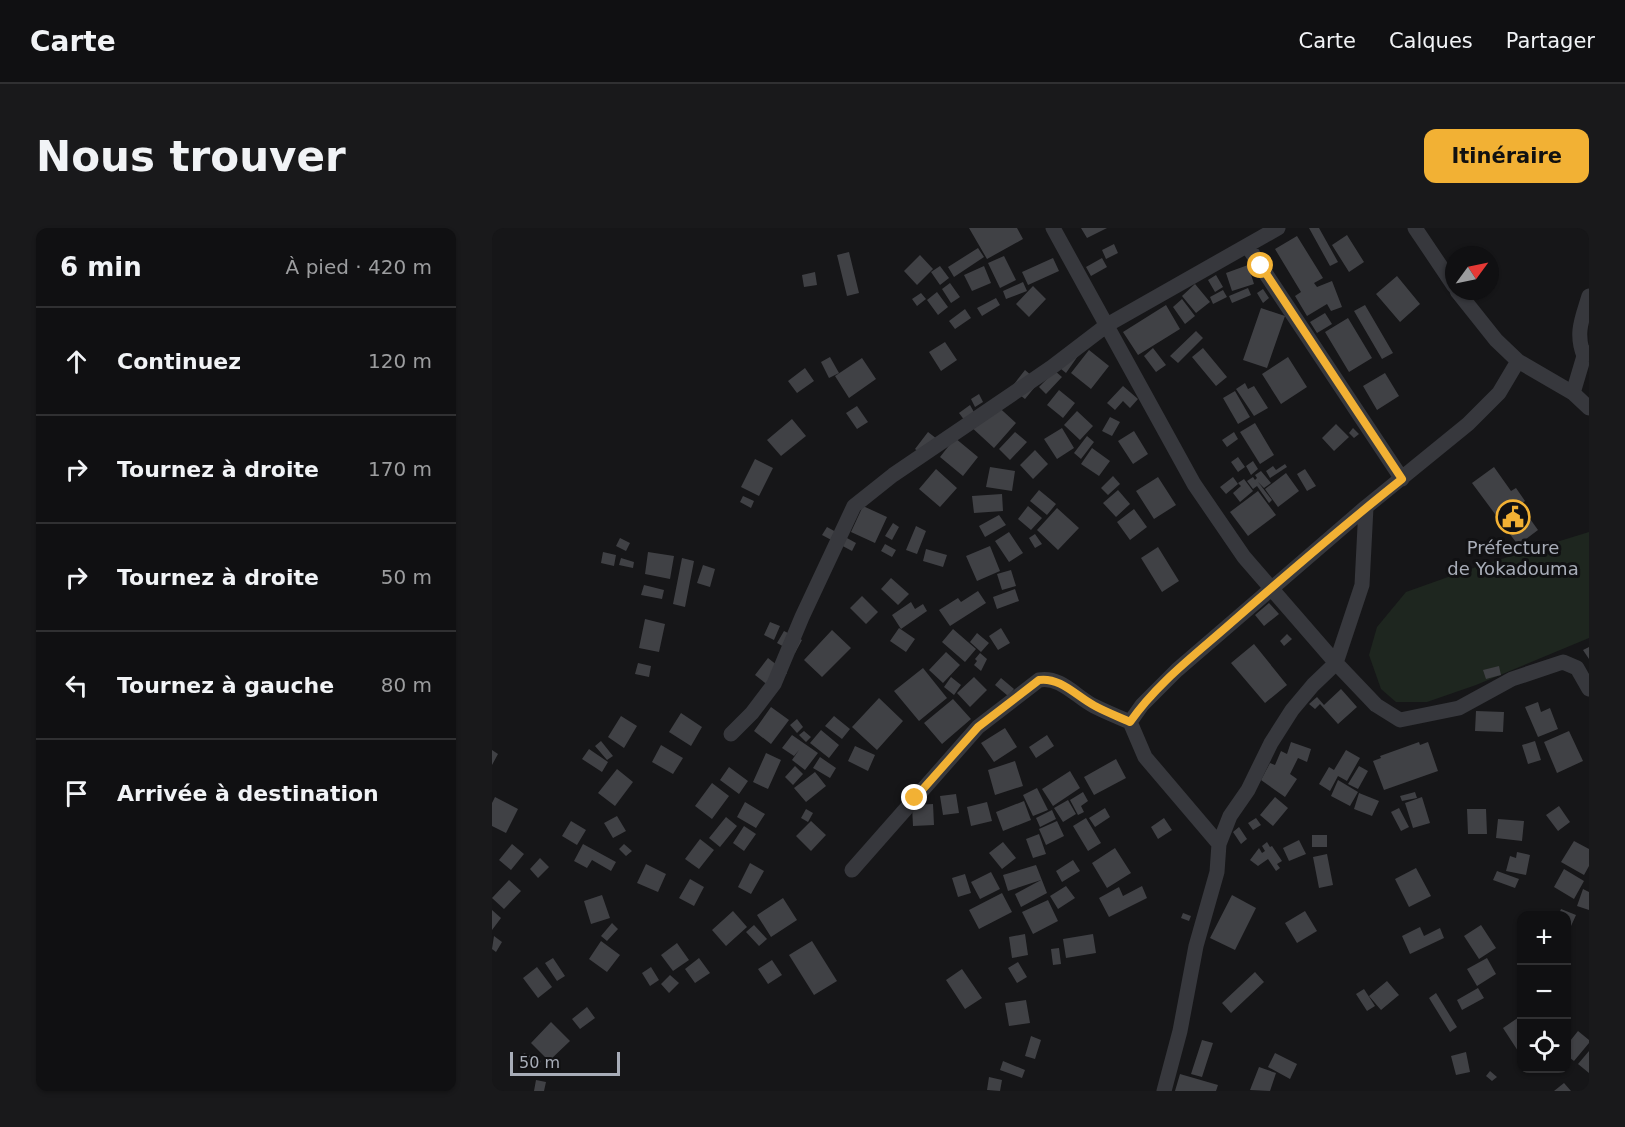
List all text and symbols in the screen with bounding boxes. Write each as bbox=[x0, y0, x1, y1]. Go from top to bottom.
text: Carte bbox=[30, 25, 116, 58]
text: Carte bbox=[1299, 29, 1356, 53]
text: Calques bbox=[1389, 29, 1473, 53]
text: Partager bbox=[1506, 29, 1595, 53]
button: Itinéraire bbox=[1424, 129, 1589, 183]
text: Nous trouver bbox=[36, 132, 346, 181]
north arrow bbox=[1445, 246, 1499, 300]
text: 6 min bbox=[60, 252, 142, 282]
route start bbox=[1247, 252, 1273, 278]
text: À pied · 420 m bbox=[286, 255, 432, 279]
icon: ahead bbox=[60, 345, 93, 378]
text: Continuez bbox=[117, 349, 241, 374]
text: 120 m bbox=[368, 349, 432, 373]
icon: right bbox=[60, 453, 93, 486]
text: Tournez à droite bbox=[117, 457, 319, 482]
text: 170 m bbox=[368, 457, 432, 481]
public building icon: Préfecture de Yokadouma bbox=[1495, 499, 1531, 535]
place label: Préfecture de Yokadouma bbox=[1447, 537, 1579, 579]
icon: right bbox=[60, 561, 93, 594]
text: Tournez à droite bbox=[117, 565, 319, 590]
text: 50 m bbox=[381, 565, 432, 589]
icon: left bbox=[60, 669, 93, 702]
text: Tournez à gauche bbox=[117, 673, 334, 698]
text: 80 m bbox=[381, 673, 432, 697]
icon: arrive bbox=[60, 777, 93, 810]
text: Arrivée à destination bbox=[117, 781, 379, 806]
route end bbox=[901, 784, 927, 810]
map controls bbox=[1517, 911, 1571, 1073]
button: + bbox=[1517, 911, 1571, 965]
button: − bbox=[1517, 965, 1571, 1019]
button: locate bbox=[1517, 1019, 1571, 1073]
scale bar bbox=[510, 1049, 620, 1076]
text: 50 m bbox=[519, 1053, 560, 1072]

